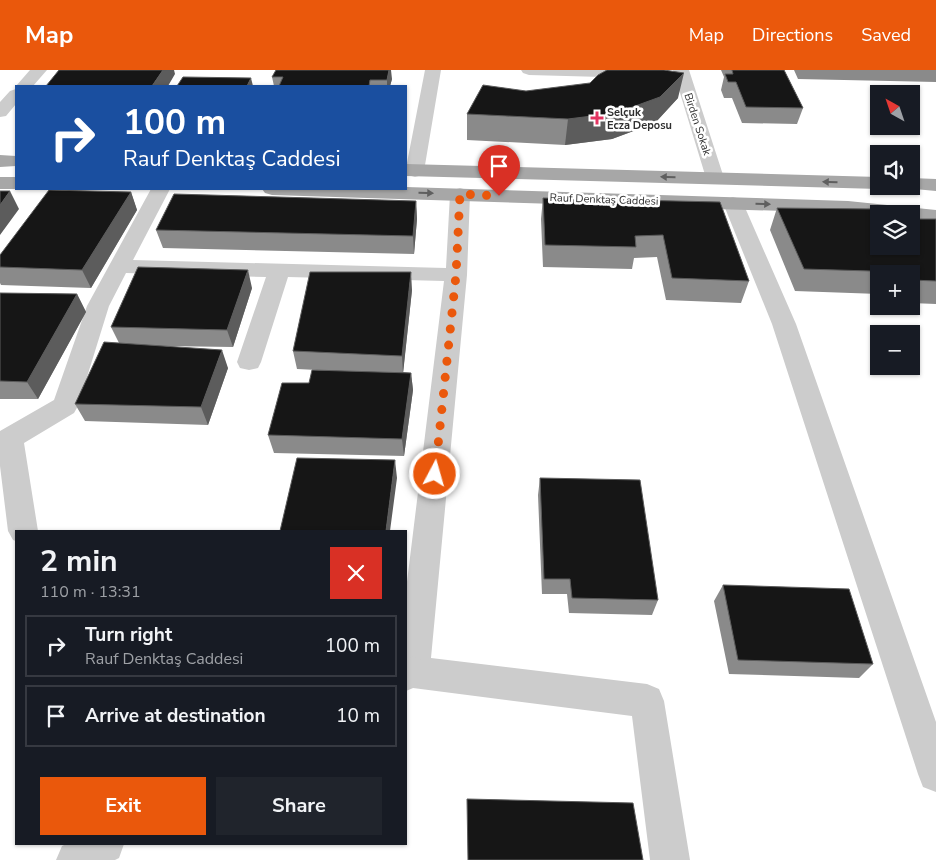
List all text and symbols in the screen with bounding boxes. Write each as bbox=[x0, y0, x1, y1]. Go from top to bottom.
text: Map bbox=[25, 19, 73, 51]
text: Map bbox=[689, 23, 724, 47]
text: Directions bbox=[752, 23, 833, 47]
text: Saved bbox=[861, 23, 911, 47]
north arrow bbox=[870, 85, 920, 135]
map controls bbox=[870, 85, 920, 375]
street label: Birden Sokak bbox=[680, 91, 715, 158]
text: 100 m bbox=[123, 99, 226, 146]
icon: right bbox=[40, 105, 105, 170]
place label: Selçuk Ecza Deposu bbox=[607, 105, 672, 133]
marker: Selçuk Ecza Deposu bbox=[591, 112, 603, 124]
text: Rauf Denktaş Caddesi bbox=[123, 144, 341, 174]
pin bbox=[478, 145, 520, 196]
button: sound bbox=[870, 145, 920, 195]
icon: arrive bbox=[485, 152, 513, 180]
one-way arrow bbox=[659, 173, 675, 181]
one-way arrow bbox=[822, 178, 838, 186]
one-way arrow bbox=[418, 190, 434, 198]
street label: Rauf Denktaş Caddesi bbox=[549, 190, 659, 209]
one-way arrow bbox=[756, 200, 772, 208]
button: layers bbox=[870, 205, 920, 255]
button: + bbox=[870, 265, 920, 315]
button: − bbox=[870, 325, 920, 375]
position arrow bbox=[408, 447, 460, 499]
text: 2 min bbox=[40, 541, 118, 582]
button: close bbox=[330, 547, 382, 599]
text: 110 m · 13:31 bbox=[40, 581, 141, 603]
text: Turn right bbox=[85, 622, 172, 648]
icon: right bbox=[42, 632, 70, 660]
text: 100 m bbox=[325, 633, 380, 659]
text: Rauf Denktaş Caddesi bbox=[85, 648, 243, 670]
icon: arrive bbox=[42, 702, 70, 730]
text: Arrive at destination bbox=[85, 703, 266, 729]
text: 10 m bbox=[336, 703, 380, 729]
button: Exit bbox=[40, 777, 206, 835]
button: Share bbox=[216, 777, 382, 835]

